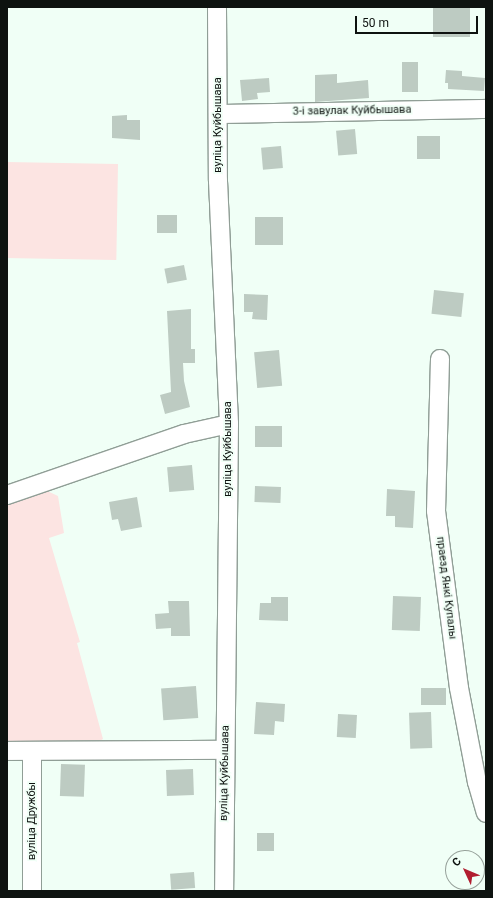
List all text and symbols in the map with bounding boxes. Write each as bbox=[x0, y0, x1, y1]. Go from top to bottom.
scale bar bbox=[357, 8, 480, 34]
text: 50 m bbox=[362, 16, 389, 30]
street label: вуліца Куйбышава bbox=[211, 77, 225, 173]
street label: 3-і завулак Куйбышава bbox=[293, 103, 411, 119]
street label: вуліца Куйбышава bbox=[221, 401, 235, 497]
street label: праезд Янкі Купалы bbox=[433, 536, 459, 640]
street label: вуліца Куйбышава bbox=[218, 725, 232, 821]
street label: вуліца Дружбы bbox=[25, 782, 39, 860]
north arrow bbox=[445, 850, 485, 890]
text: С bbox=[450, 855, 464, 869]

